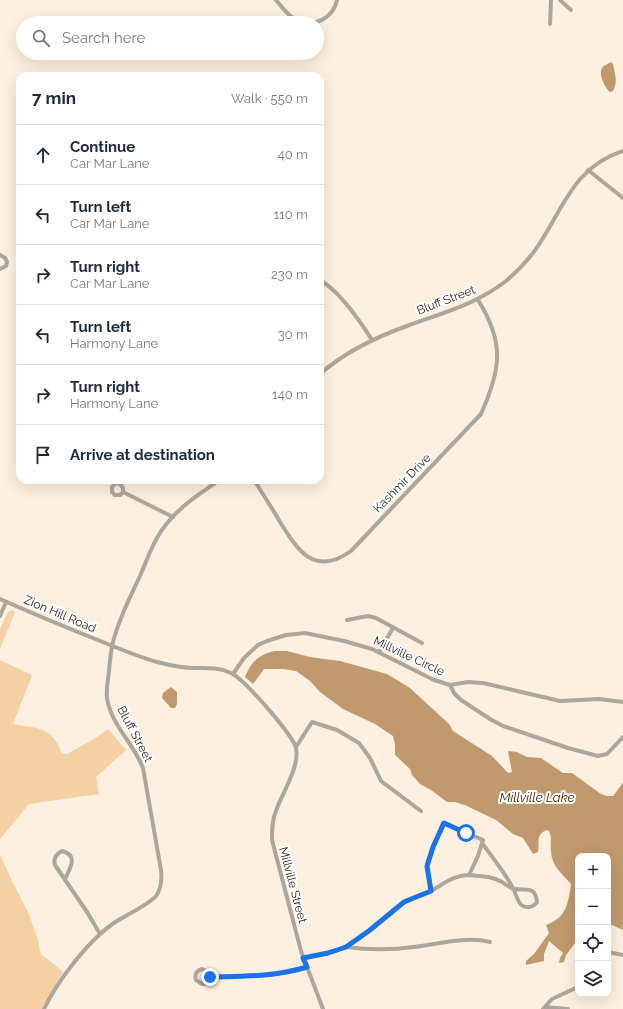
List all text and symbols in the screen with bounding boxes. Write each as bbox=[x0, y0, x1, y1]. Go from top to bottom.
search box bbox=[16, 16, 324, 60]
icon: search bbox=[30, 27, 52, 49]
text: Search here bbox=[62, 29, 145, 47]
text: 7 min bbox=[32, 88, 76, 108]
text: Walk · 550 m bbox=[231, 91, 308, 106]
text: Continue bbox=[70, 138, 135, 156]
icon: ahead bbox=[32, 144, 54, 166]
text: 40 m bbox=[278, 147, 308, 162]
text: Car Mar Lane bbox=[70, 156, 149, 171]
text: Turn left bbox=[70, 198, 131, 216]
icon: left bbox=[32, 204, 54, 226]
text: 110 m bbox=[274, 207, 308, 222]
text: Car Mar Lane bbox=[70, 216, 149, 231]
text: Turn right bbox=[70, 258, 140, 276]
icon: right bbox=[32, 264, 54, 286]
text: 230 m bbox=[271, 267, 308, 282]
text: Car Mar Lane bbox=[70, 276, 149, 291]
street label: Bluff Street bbox=[415, 282, 477, 318]
text: Turn left bbox=[70, 318, 131, 336]
icon: left bbox=[32, 324, 54, 346]
text: 30 m bbox=[278, 327, 308, 342]
text: Harmony Lane bbox=[70, 336, 158, 351]
text: Turn right bbox=[70, 378, 140, 396]
icon: right bbox=[32, 384, 54, 406]
text: 140 m bbox=[272, 387, 308, 402]
text: Harmony Lane bbox=[70, 396, 158, 411]
icon: arrive bbox=[32, 444, 54, 466]
text: Arrive at destination bbox=[70, 446, 215, 464]
street label: Kashmir Drive bbox=[370, 451, 434, 515]
street label: Zion Hill Road bbox=[22, 593, 98, 635]
street label: Millville Circle bbox=[371, 633, 447, 679]
street label: Bluff Street bbox=[114, 704, 156, 764]
water label: Millville Lake bbox=[500, 790, 575, 805]
route start bbox=[457, 824, 475, 842]
street label: Millville Street bbox=[276, 845, 310, 925]
map controls bbox=[575, 853, 611, 997]
button: + bbox=[575, 853, 611, 889]
button: − bbox=[575, 889, 611, 925]
button: locate bbox=[575, 925, 611, 961]
button: layers bbox=[575, 961, 611, 997]
route end bbox=[201, 968, 219, 986]

